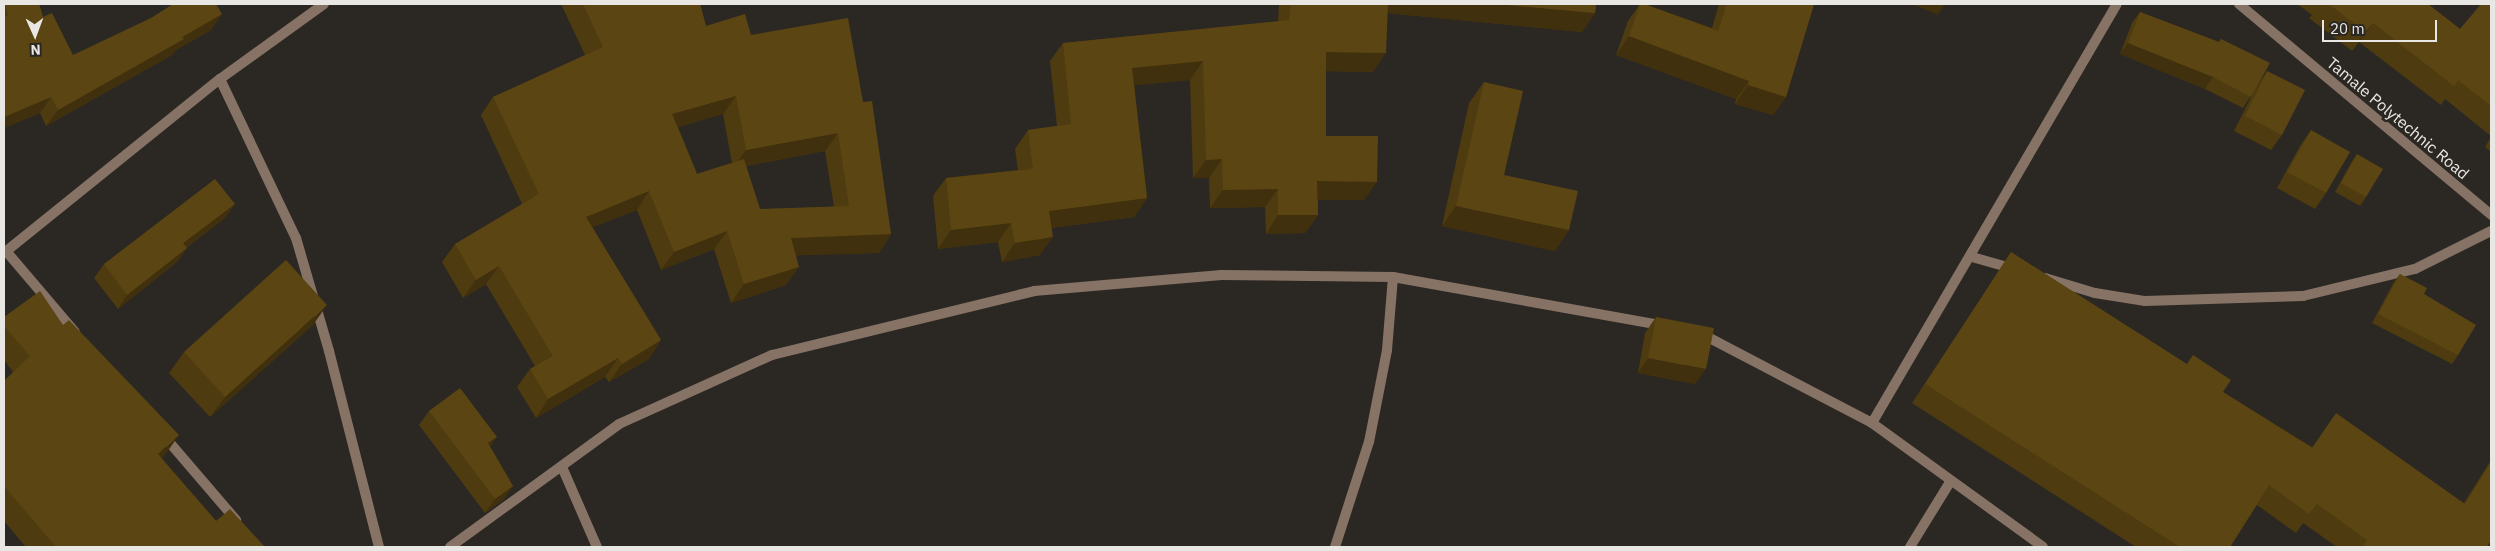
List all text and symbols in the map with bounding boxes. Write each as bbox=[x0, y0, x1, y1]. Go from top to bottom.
north arrow bbox=[10, 10, 60, 60]
scale bar bbox=[2325, 10, 2440, 42]
text: 20 m bbox=[2330, 19, 2365, 38]
text: N bbox=[30, 41, 41, 59]
street label: Tamale Polytechnic Road bbox=[2323, 53, 2473, 183]

